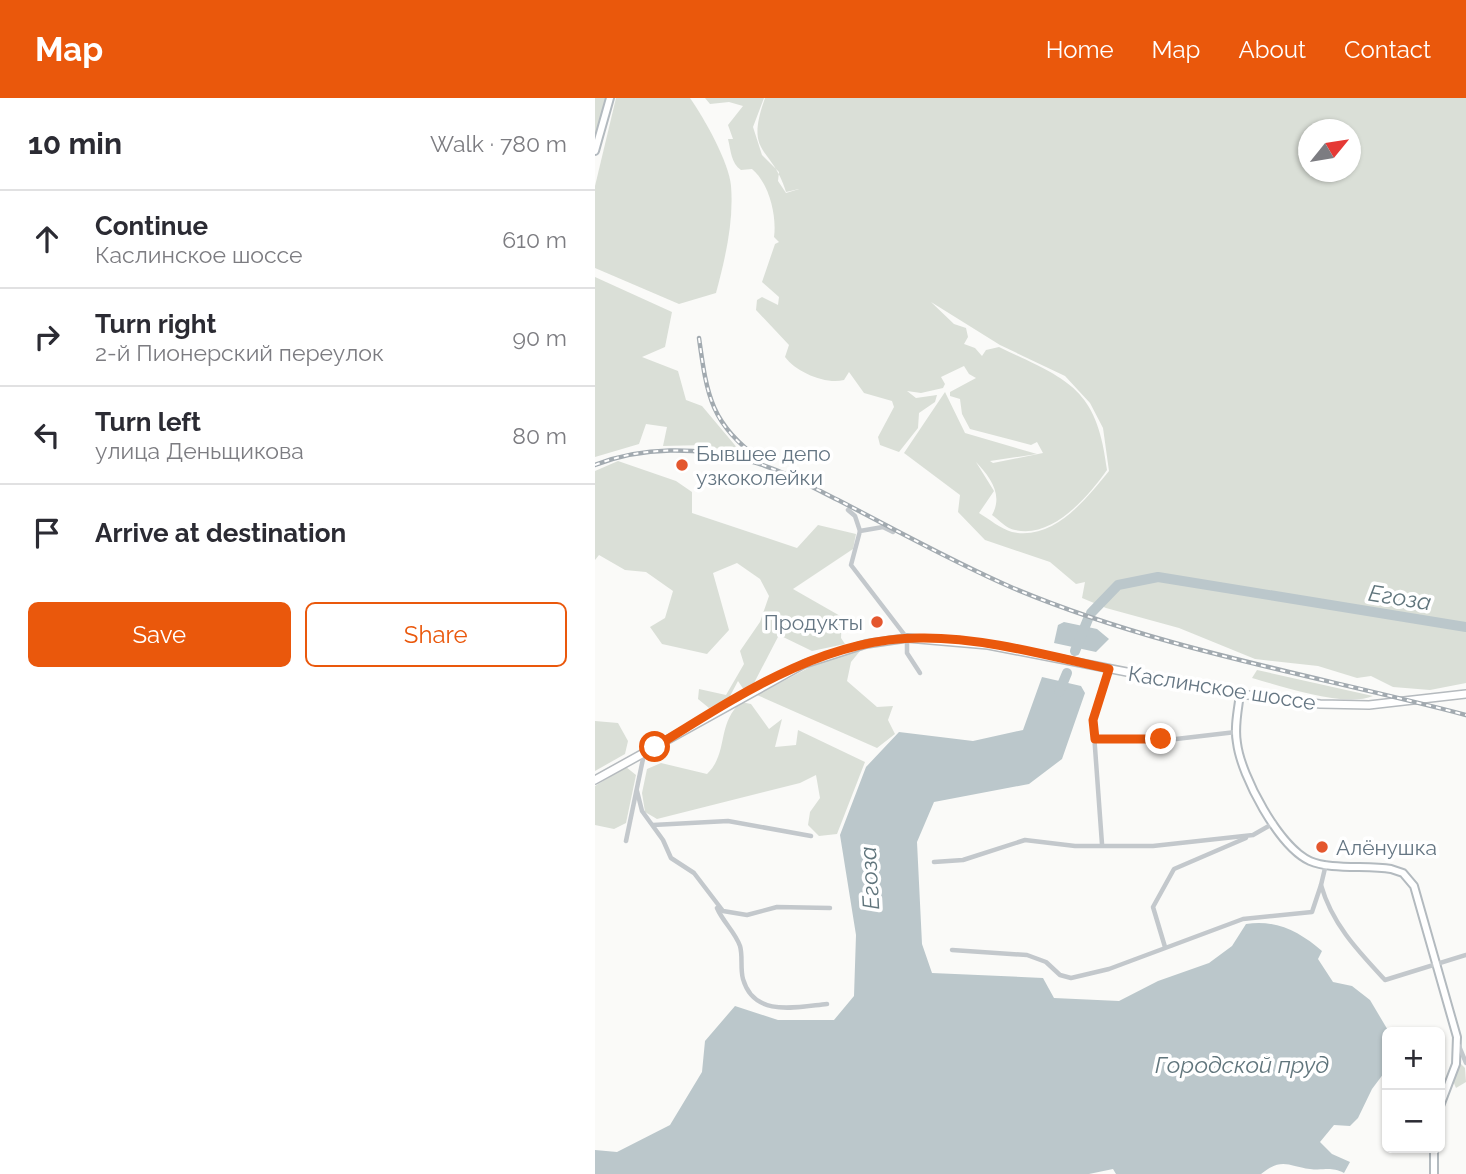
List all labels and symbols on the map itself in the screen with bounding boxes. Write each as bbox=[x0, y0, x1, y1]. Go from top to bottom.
north arrow bbox=[1298, 119, 1361, 182]
place label: Бывшее депо узкоколейки bbox=[696, 441, 831, 490]
marker: Бывшее депо узкоколейки bbox=[674, 457, 690, 473]
water label: Егоза bbox=[1367, 579, 1434, 615]
place label: Продукты bbox=[764, 610, 863, 635]
marker: Продукты bbox=[869, 614, 885, 630]
street label: Каслинское шоссе bbox=[1126, 661, 1318, 715]
route end bbox=[1145, 723, 1176, 754]
route start bbox=[639, 731, 670, 762]
place label: Алёнушка bbox=[1336, 835, 1437, 860]
marker: Алёнушка bbox=[1314, 839, 1330, 855]
water label: Егоза bbox=[854, 845, 884, 910]
water label: Городской пруд bbox=[1155, 1051, 1329, 1078]

